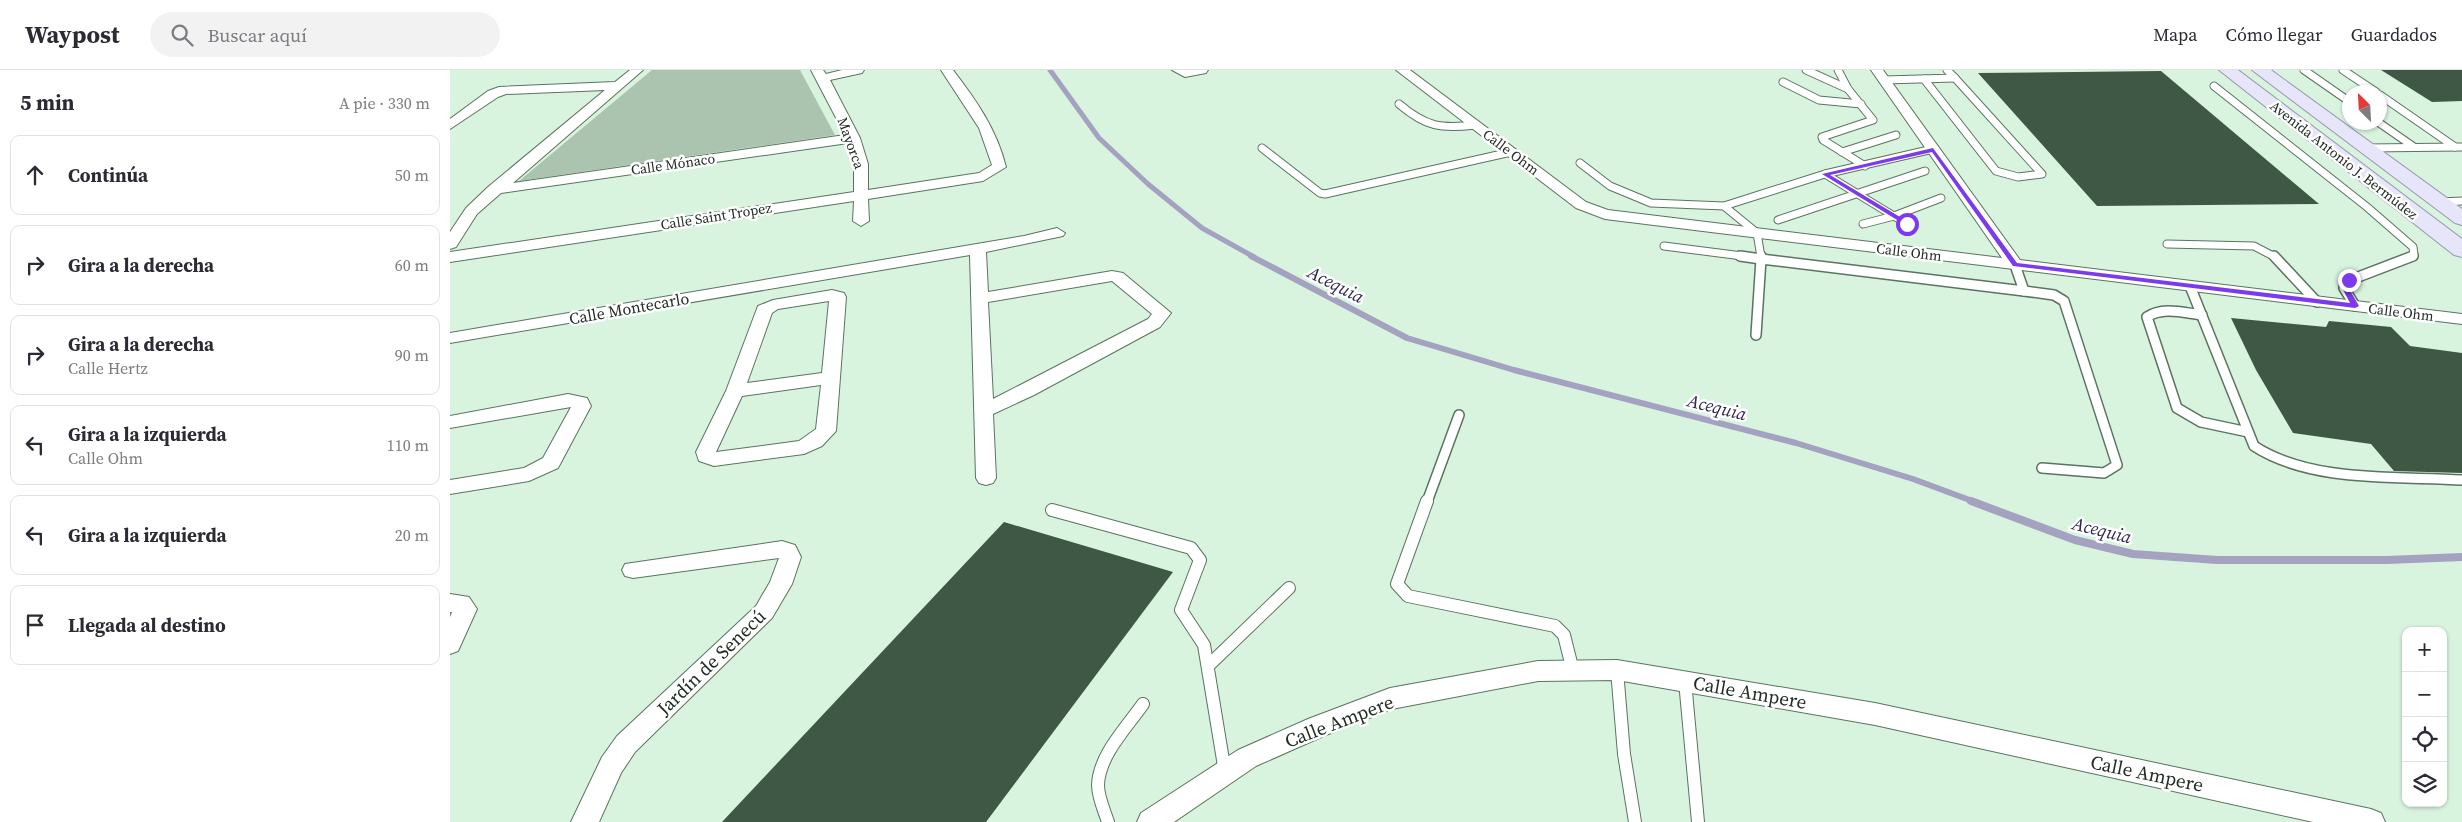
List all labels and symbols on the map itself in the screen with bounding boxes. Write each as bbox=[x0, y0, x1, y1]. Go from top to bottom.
north arrow bbox=[2342, 85, 2387, 130]
street label: Avenida Antonio J. Bermúdez bbox=[2266, 96, 2423, 224]
street label: Mayorca bbox=[832, 114, 870, 172]
street label: Calle Ohm bbox=[1479, 124, 1544, 180]
street label: Calle Mónaco bbox=[630, 148, 717, 180]
street label: Calle Saint Tropez bbox=[659, 197, 774, 235]
route start bbox=[1896, 213, 1919, 236]
street label: Calle Ohm bbox=[1875, 238, 1943, 266]
water label: Acequia bbox=[1303, 259, 1369, 309]
route end bbox=[2338, 269, 2361, 292]
street label: Calle Montecarlo bbox=[567, 287, 691, 329]
street label: Calle Ohm bbox=[2367, 298, 2435, 326]
water label: Acequia bbox=[1684, 387, 1750, 427]
water label: Acequia bbox=[2069, 510, 2135, 550]
street label: Jardín de Senecú bbox=[650, 603, 771, 721]
street label: Calle Ampere bbox=[1691, 669, 1809, 715]
street label: Calle Ampere bbox=[1281, 688, 1397, 754]
street label: Calle Ampere bbox=[2088, 748, 2206, 798]

